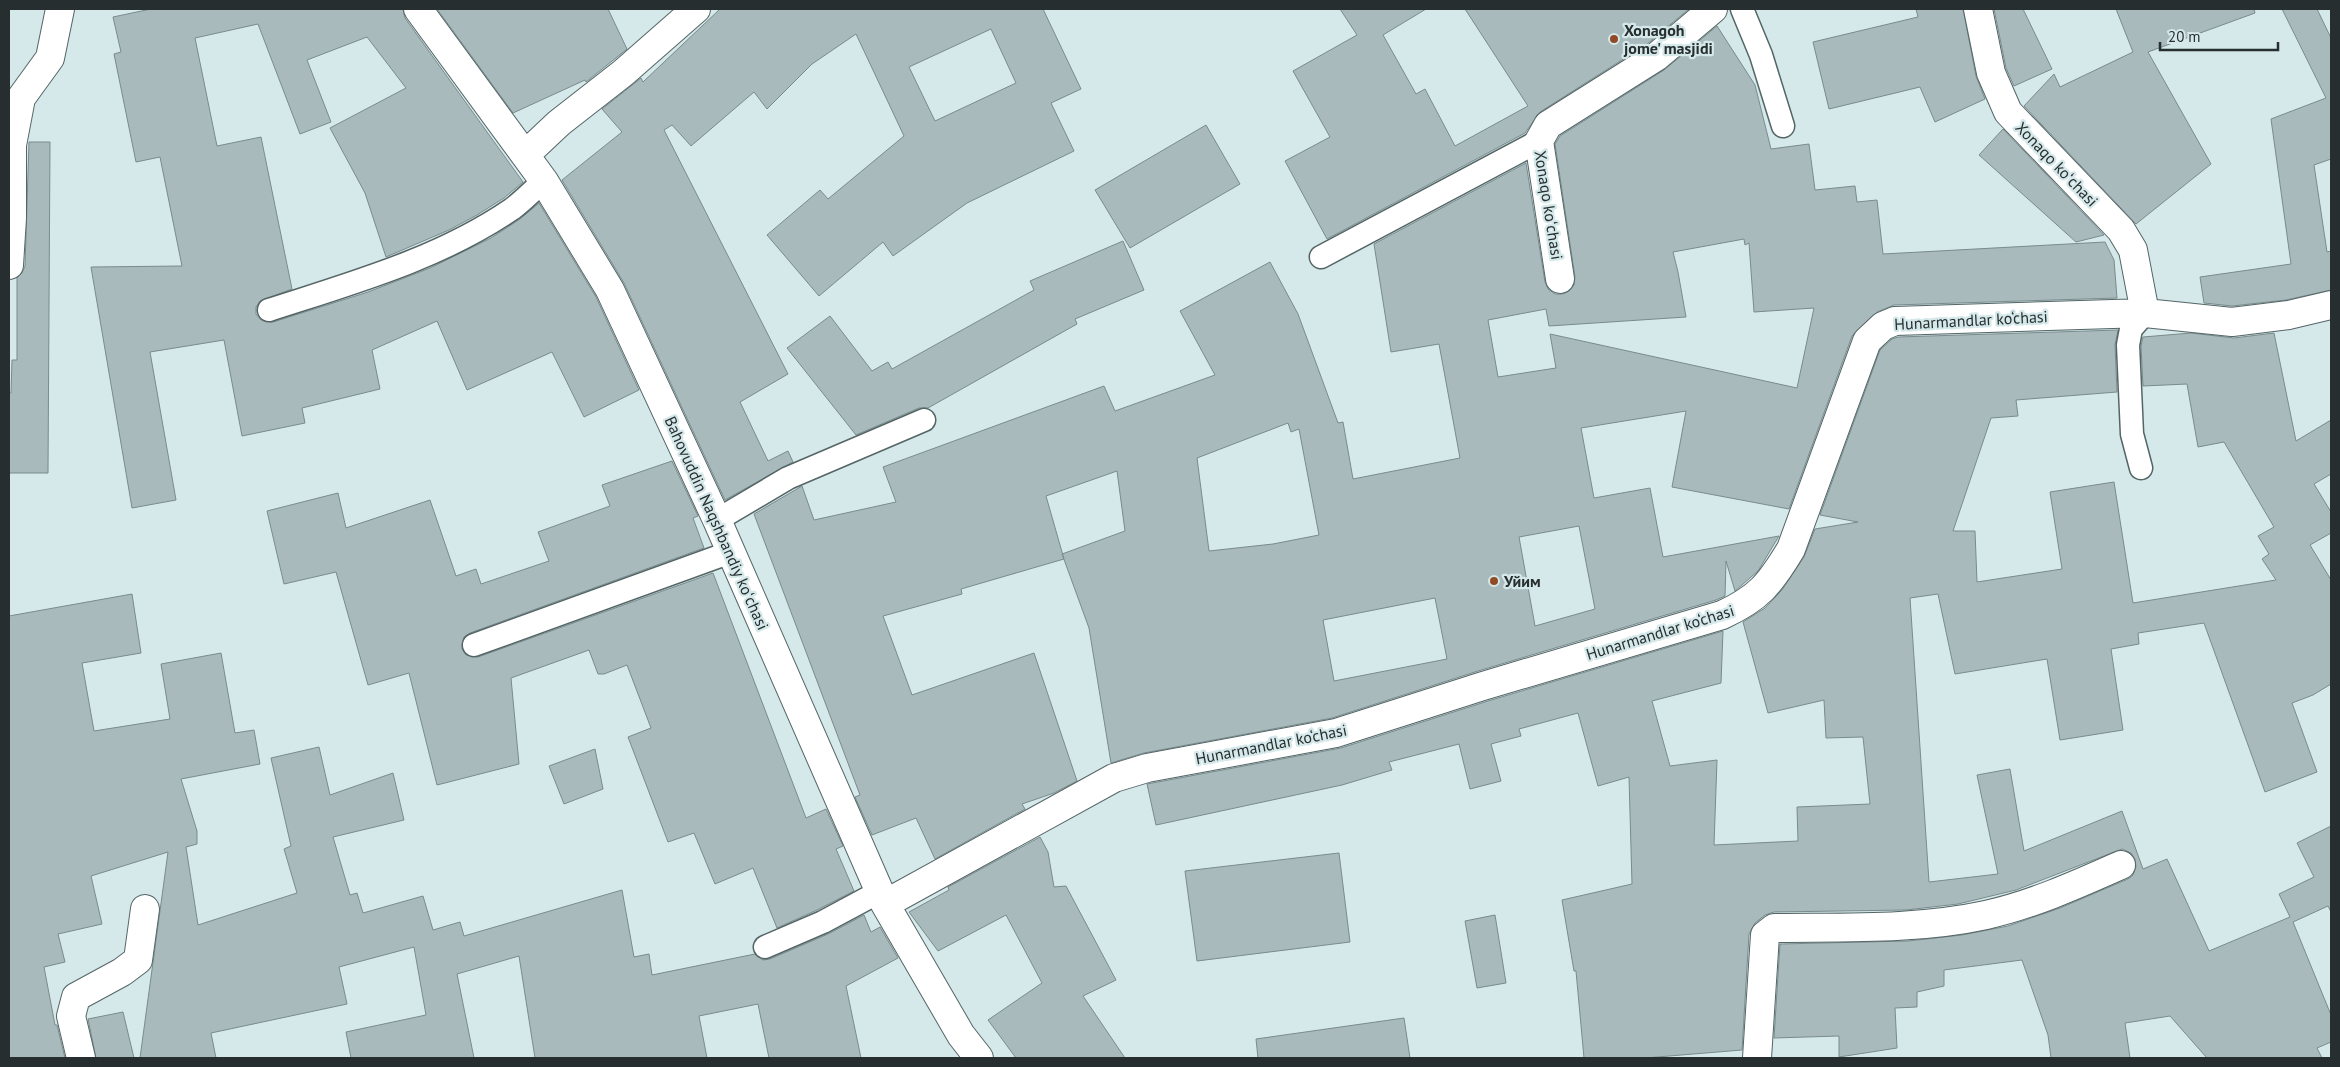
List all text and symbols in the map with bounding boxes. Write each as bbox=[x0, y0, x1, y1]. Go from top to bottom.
place label: Xonagoh jome' masjidi bbox=[1623, 20, 1713, 58]
scale bar bbox=[2160, 20, 2278, 52]
text: 20 m bbox=[2168, 27, 2201, 46]
marker: Xonagoh jome' masjidi bbox=[1608, 33, 1620, 45]
street label: Xonaqo koʻchasi bbox=[2011, 117, 2103, 211]
street label: Xonaqo koʻchasi bbox=[1530, 149, 1568, 261]
street label: Hunarmandlar ko‘chasi bbox=[1894, 306, 2048, 334]
street label: Bahovuddin Naqshbandiy koʻchasi bbox=[661, 413, 773, 633]
place label: Уйим bbox=[1503, 571, 1541, 591]
marker: Уйим bbox=[1488, 575, 1500, 587]
street label: Hunarmandlar ko‘chasi bbox=[1584, 600, 1736, 664]
street label: Hunarmandlar ko‘chasi bbox=[1194, 720, 1348, 768]

